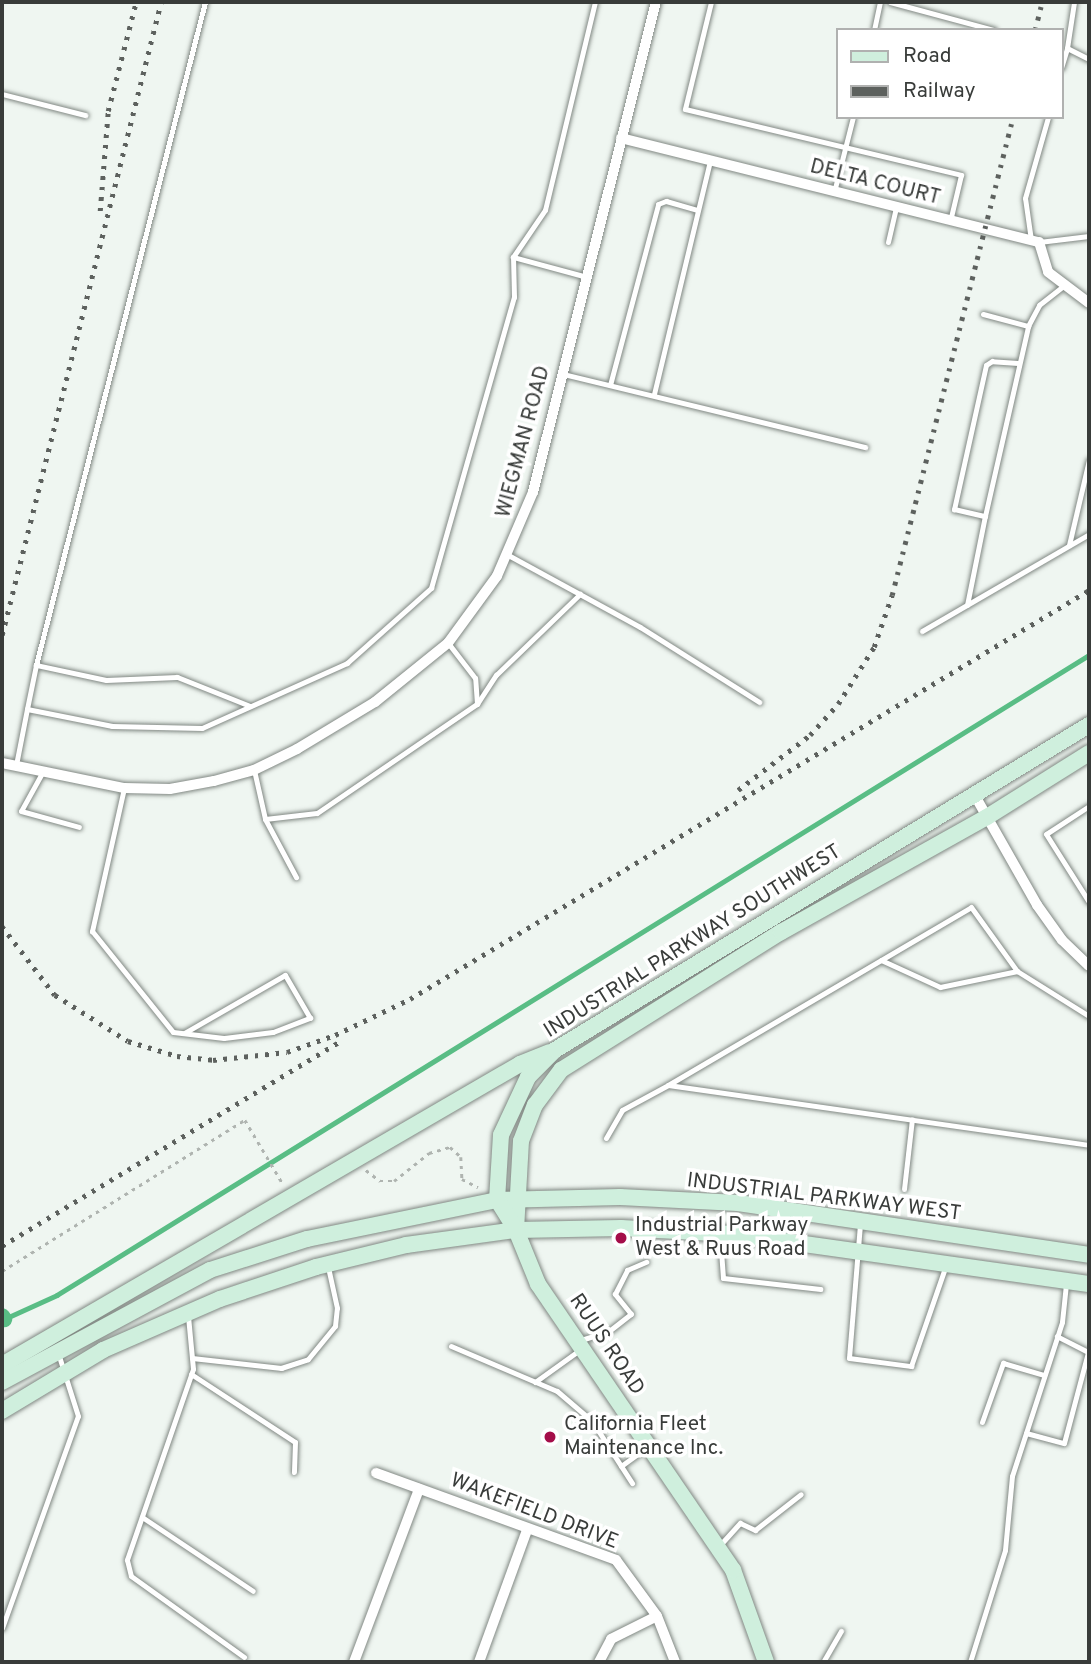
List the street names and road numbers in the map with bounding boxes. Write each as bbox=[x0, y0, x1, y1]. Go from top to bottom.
street label: DELTA COURT bbox=[807, 154, 943, 212]
street label: WIEGMAN ROAD bbox=[492, 363, 556, 521]
street label: INDUSTRIAL PARKWAY SOUTHWEST bbox=[539, 839, 847, 1045]
street label: INDUSTRIAL PARKWAY WEST bbox=[685, 1169, 963, 1227]
street label: RUUS ROAD bbox=[563, 1290, 649, 1400]
street label: WAKEFIELD DRIVE bbox=[446, 1468, 622, 1556]

